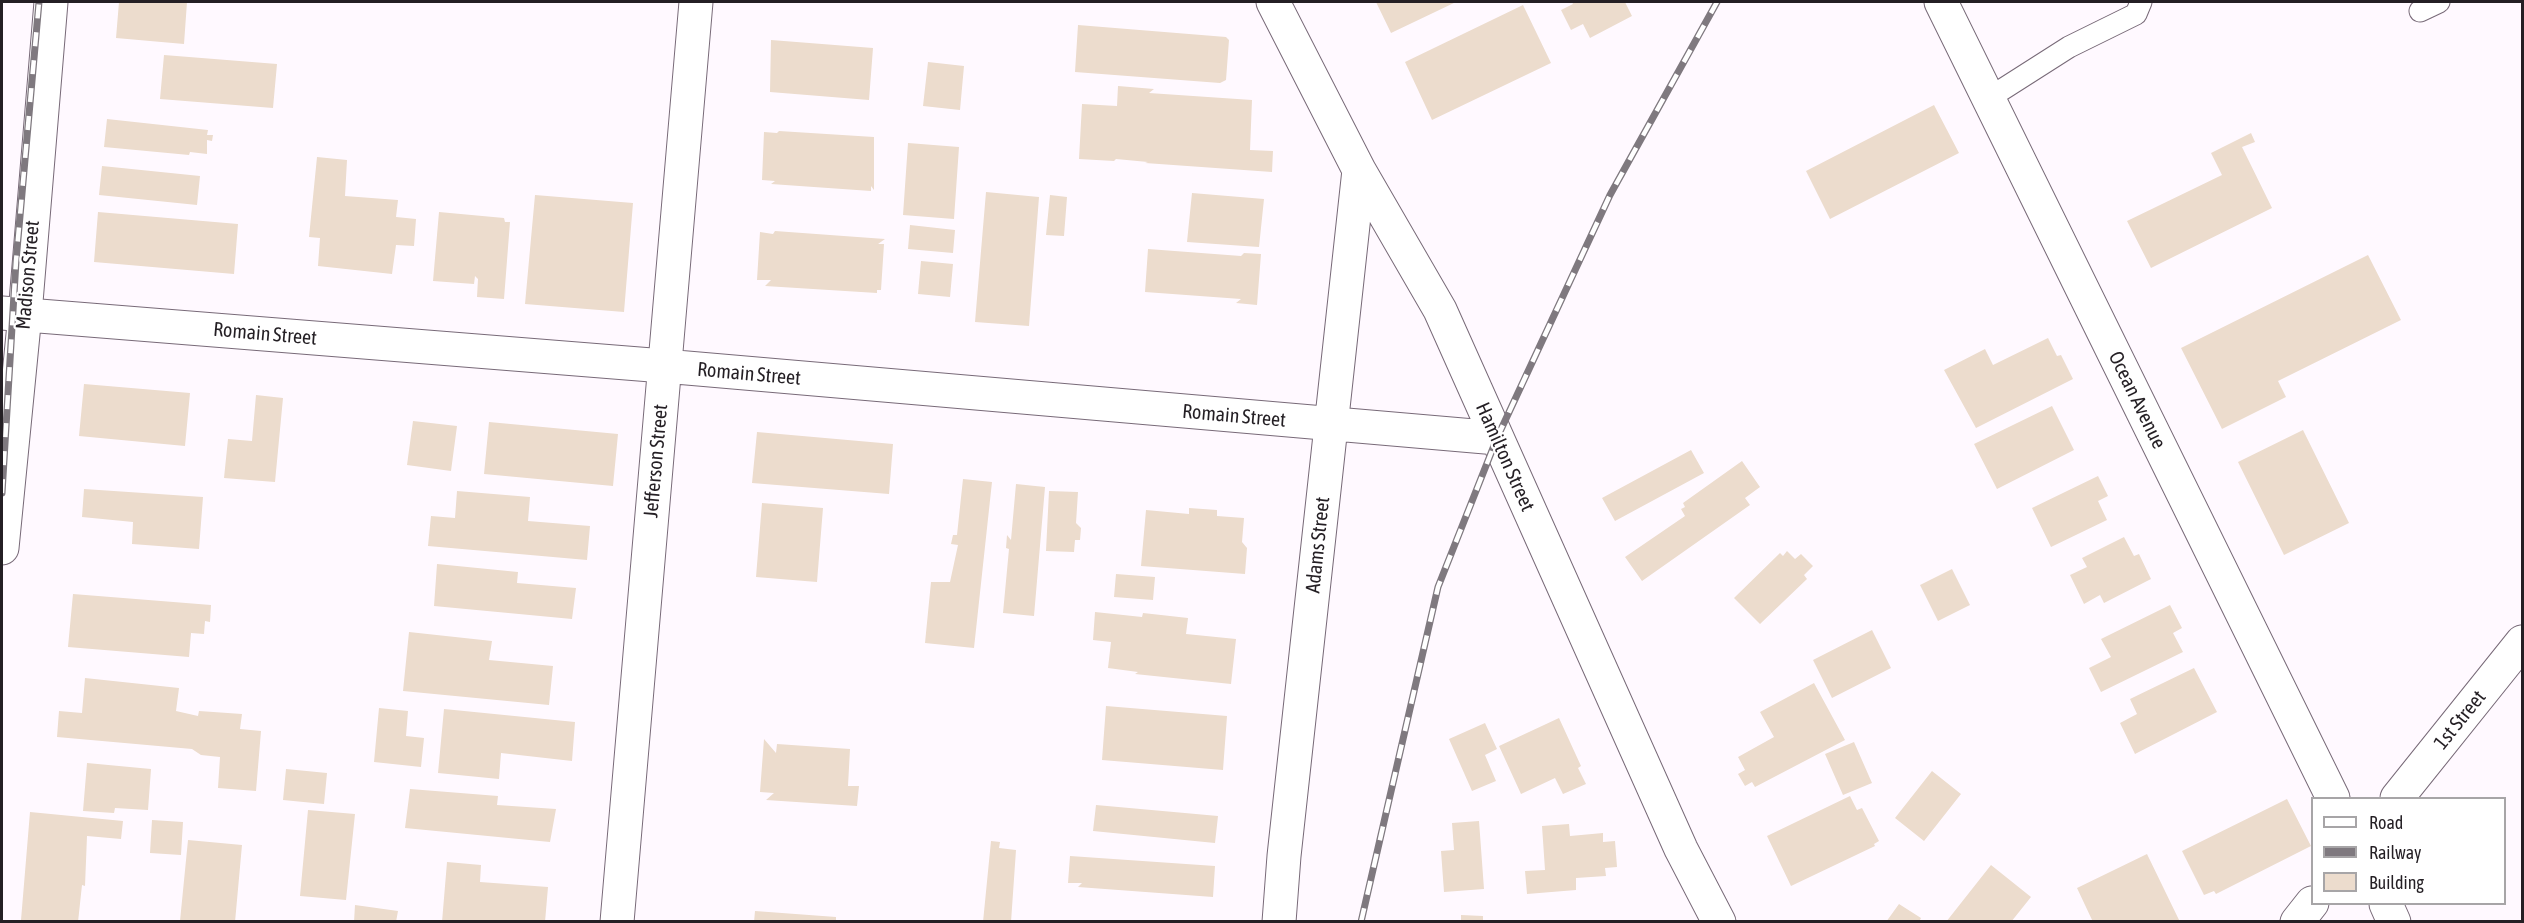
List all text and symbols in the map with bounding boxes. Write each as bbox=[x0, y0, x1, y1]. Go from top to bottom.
street label: Madison Street bbox=[11, 219, 45, 331]
street label: Romain Street bbox=[212, 318, 318, 350]
street label: Ocean Avenue bbox=[2103, 347, 2171, 453]
street label: Romain Street bbox=[696, 358, 802, 390]
street label: Hamilton Street bbox=[1470, 399, 1540, 515]
street label: Romain Street bbox=[1181, 400, 1287, 432]
street label: Jefferson Street bbox=[639, 403, 673, 519]
street label: Adams Street bbox=[1301, 496, 1335, 594]
street label: 1st Street bbox=[2429, 686, 2491, 754]
legend bbox=[2311, 797, 2506, 905]
text: Road bbox=[2369, 812, 2403, 833]
text: Railway bbox=[2369, 842, 2421, 863]
text: Building bbox=[2369, 872, 2424, 893]

